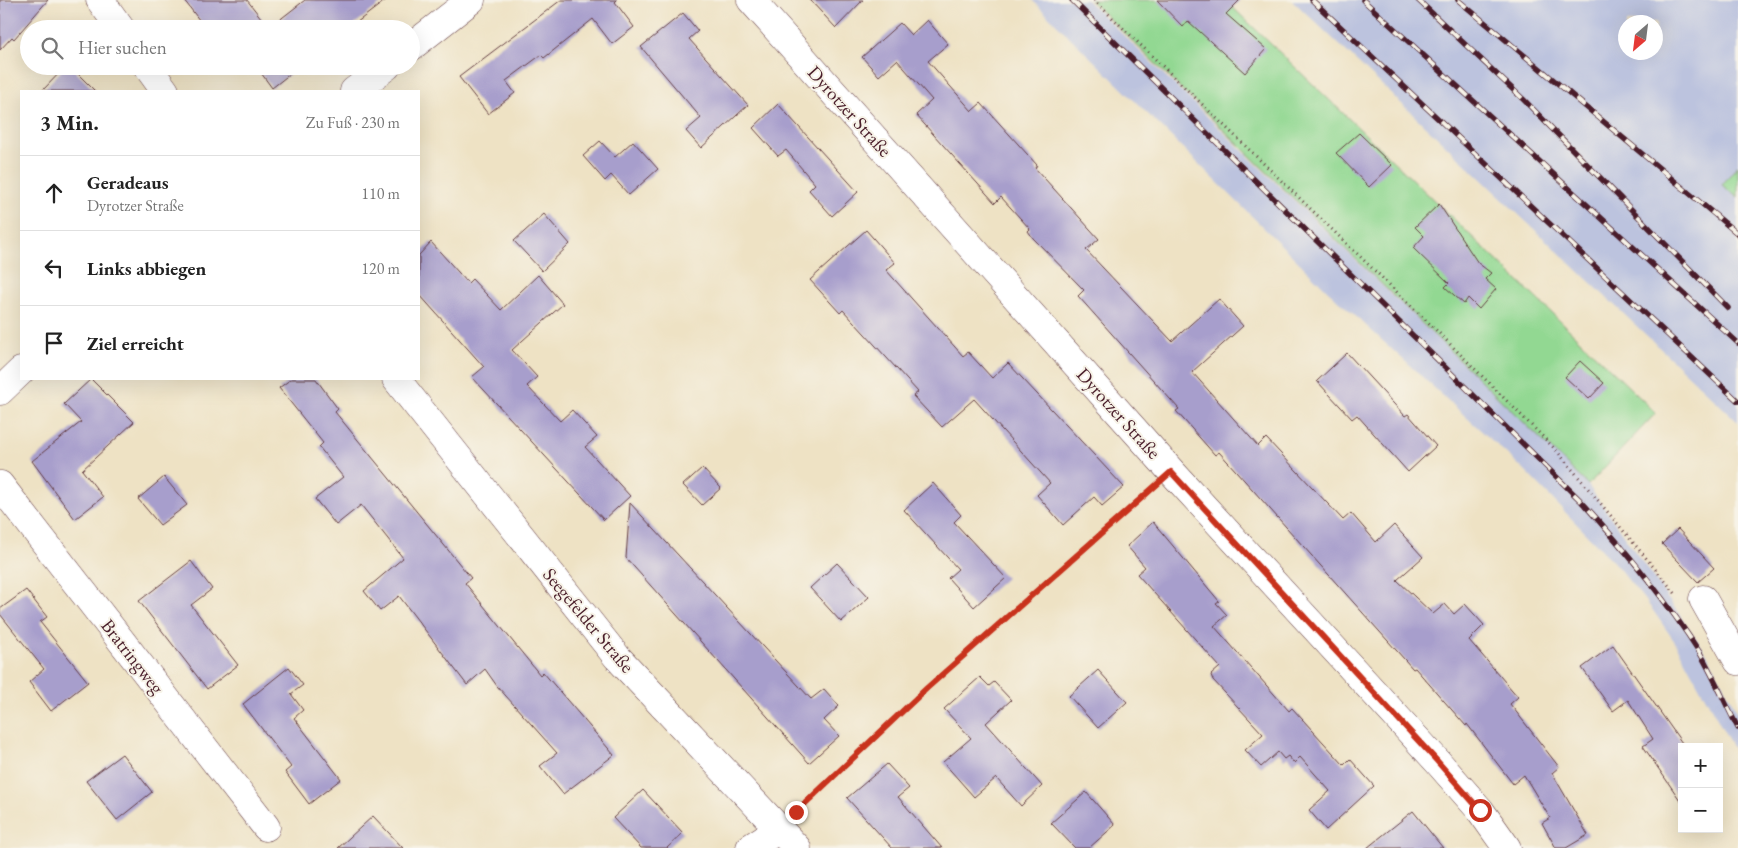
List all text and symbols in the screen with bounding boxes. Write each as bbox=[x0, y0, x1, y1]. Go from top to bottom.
north arrow bbox=[1618, 15, 1663, 60]
search box bbox=[20, 20, 420, 75]
icon: search bbox=[38, 34, 66, 62]
text: Hier suchen bbox=[78, 35, 167, 60]
street label: Dyrotzer Straße bbox=[802, 60, 897, 162]
text: 3 Min. bbox=[40, 109, 99, 136]
text: Zu Fuß · 230 m bbox=[306, 112, 400, 133]
text: Geradeaus bbox=[87, 170, 169, 195]
icon: ahead bbox=[40, 179, 68, 207]
text: 110 m bbox=[361, 183, 400, 204]
text: Dyrotzer Straße bbox=[87, 195, 184, 216]
icon: left bbox=[40, 254, 68, 282]
text: Links abbiegen bbox=[87, 256, 206, 281]
text: 120 m bbox=[361, 258, 400, 279]
icon: arrive bbox=[40, 329, 68, 357]
text: Ziel erreicht bbox=[87, 331, 184, 356]
street label: Dyrotzer Straße bbox=[1071, 362, 1166, 464]
street label: Seegefelder Straße bbox=[537, 563, 640, 678]
street label: Bratringweg bbox=[95, 614, 170, 699]
map controls bbox=[1678, 743, 1723, 833]
button: + bbox=[1678, 743, 1723, 788]
button: − bbox=[1678, 788, 1723, 833]
route start bbox=[1469, 799, 1492, 822]
route end bbox=[785, 801, 808, 824]

